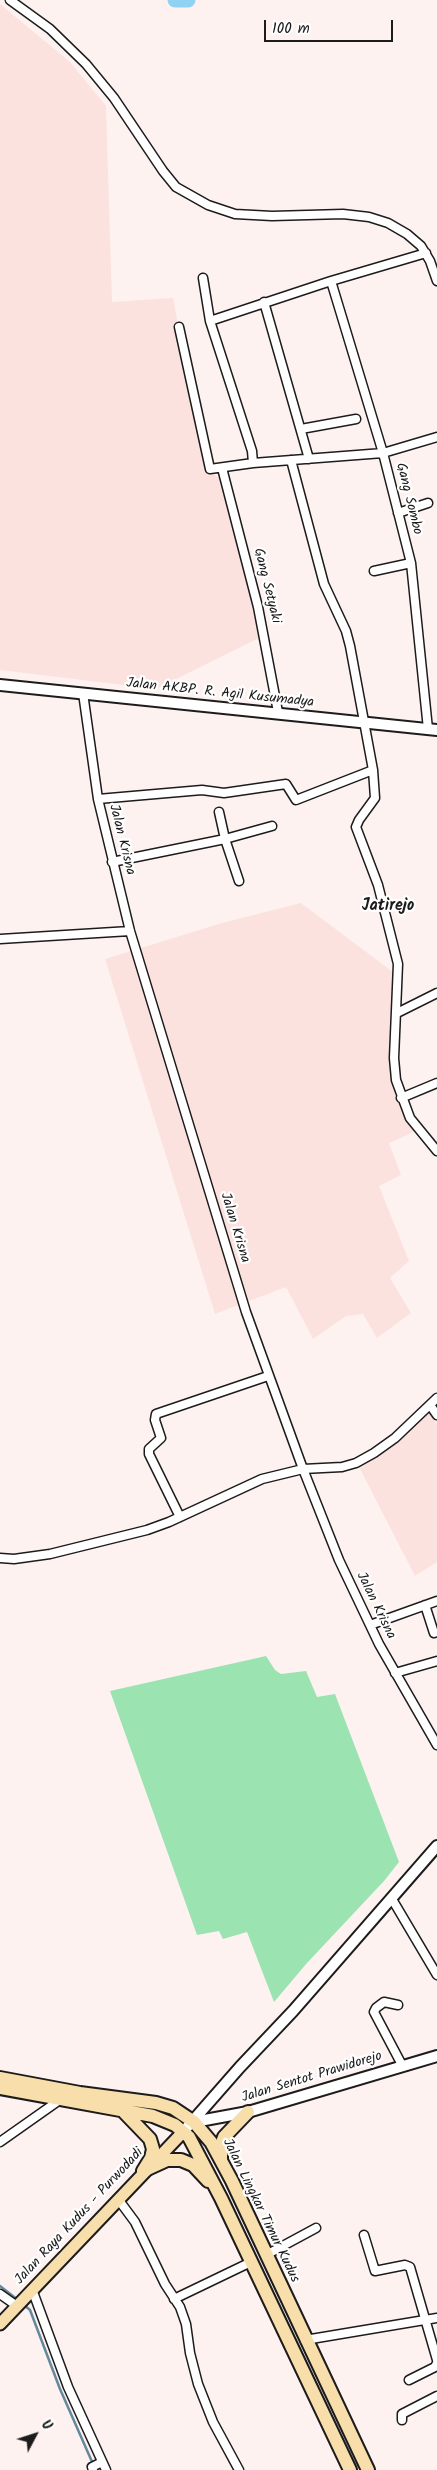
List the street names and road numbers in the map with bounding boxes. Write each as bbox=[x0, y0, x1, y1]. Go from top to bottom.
street label: Gang Sombo bbox=[391, 461, 425, 537]
street label: Gang Setyaki bbox=[249, 547, 283, 625]
street label: Jalan AKBP. R. Agil Kusumadya bbox=[125, 676, 315, 712]
street label: Jalan Krisna bbox=[104, 803, 138, 877]
street label: Jalan Krisna bbox=[215, 1191, 253, 1265]
street label: Jalan Krisna bbox=[352, 1570, 398, 1642]
street label: Jalan Sentot Prawidorejo bbox=[240, 2049, 384, 2107]
street label: Jalan Lingkar Timur Kudus bbox=[218, 2136, 302, 2286]
street label: Jalan Raya Kudus - Purwodadi bbox=[12, 2145, 148, 2289]

